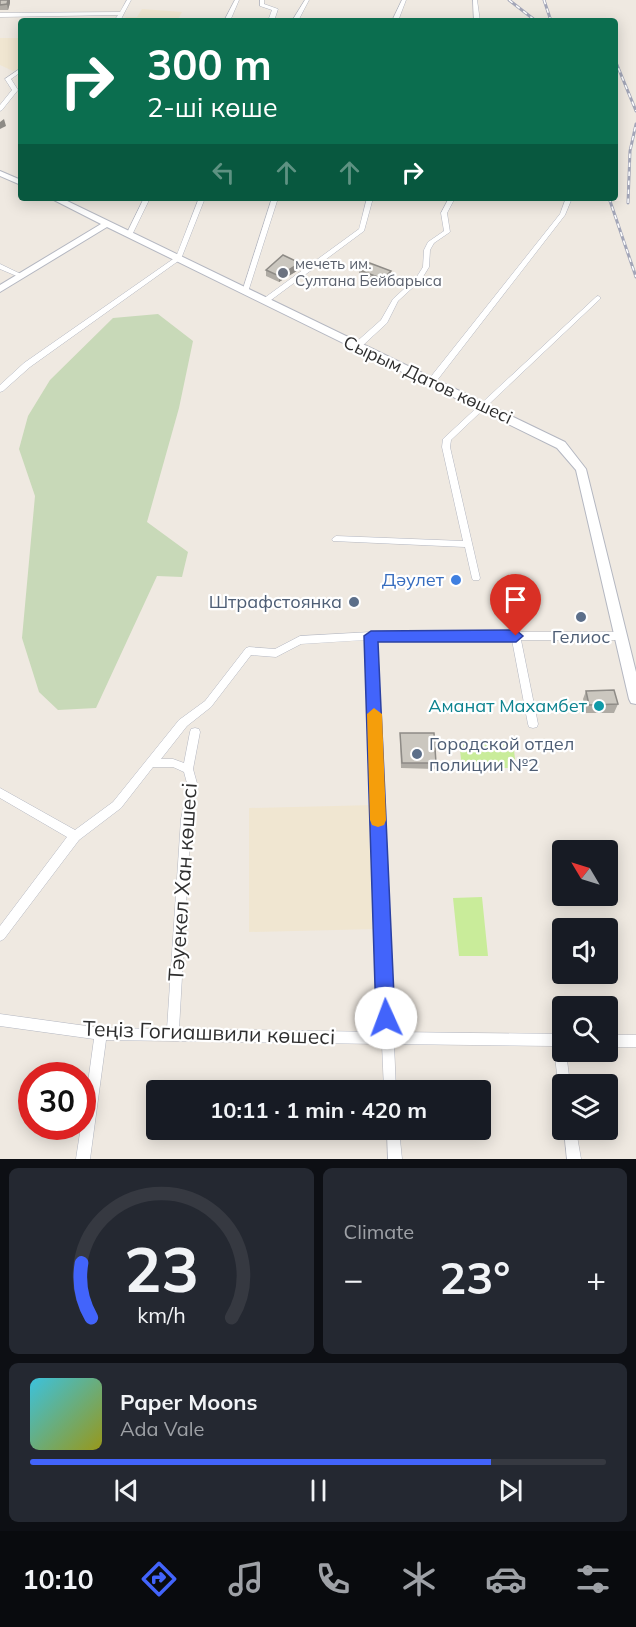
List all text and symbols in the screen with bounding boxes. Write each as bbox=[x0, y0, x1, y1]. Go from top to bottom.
text: 300 m bbox=[147, 38, 272, 91]
icon: right bbox=[48, 42, 126, 120]
text: 2-ші көше bbox=[147, 90, 278, 124]
icon: left bbox=[207, 156, 240, 189]
icon: ahead bbox=[270, 156, 303, 189]
icon: ahead bbox=[333, 156, 366, 189]
icon: right bbox=[396, 156, 429, 189]
place label: мечеть им. Султана Бейбарыса bbox=[295, 254, 442, 290]
marker: мечеть им. Султана Бейбарыса bbox=[276, 266, 290, 280]
street label: Сырым Датов көшесі bbox=[340, 330, 516, 429]
place label: Дәулет bbox=[382, 568, 445, 591]
marker: Дәулет bbox=[449, 573, 463, 587]
pin bbox=[490, 574, 541, 636]
icon: arrive bbox=[499, 583, 532, 616]
place label: Штрафстоянка bbox=[209, 590, 342, 613]
marker: Штрафстоянка bbox=[347, 595, 361, 609]
marker: Гелиос bbox=[574, 610, 588, 624]
place label: Гелиос bbox=[552, 625, 610, 648]
place label: Аманат Махамбет bbox=[428, 694, 588, 717]
marker: Аманат Махамбет bbox=[592, 699, 606, 713]
place label: Городской отдел полиции №2 bbox=[429, 732, 574, 776]
marker: Городской отдел полиции №2 bbox=[410, 747, 424, 761]
street label: Тәуекел Хан көшесі bbox=[162, 782, 202, 982]
north arrow bbox=[552, 840, 618, 906]
map controls bbox=[552, 840, 618, 1140]
button: sound bbox=[552, 918, 618, 984]
position arrow bbox=[354, 986, 418, 1050]
button: search bbox=[552, 996, 618, 1062]
street label: Теңіз Гогиашвили көшесі bbox=[82, 1015, 336, 1049]
speed limit sign: 30 bbox=[18, 1062, 96, 1140]
button: layers bbox=[552, 1074, 618, 1140]
text: 10:11 · 1 min · 420 m bbox=[210, 1096, 427, 1124]
text: Climate bbox=[344, 1219, 414, 1244]
text: 23 bbox=[124, 1229, 199, 1308]
text: 23° bbox=[439, 1249, 510, 1305]
text: − bbox=[344, 1258, 363, 1299]
text: + bbox=[586, 1258, 606, 1299]
text: km/h bbox=[137, 1301, 185, 1328]
text: Paper Moons bbox=[120, 1388, 258, 1416]
text: Ada Vale bbox=[120, 1416, 204, 1441]
icon: previous bbox=[110, 1474, 143, 1507]
icon: pause bbox=[302, 1474, 335, 1507]
icon: next bbox=[494, 1474, 527, 1507]
icon: directions bbox=[138, 1558, 180, 1600]
icon: music bbox=[225, 1558, 267, 1600]
icon: phone bbox=[312, 1558, 354, 1600]
icon: climate bbox=[398, 1558, 440, 1600]
icon: car bbox=[485, 1558, 527, 1600]
icon: filters bbox=[572, 1558, 614, 1600]
text: 10:10 bbox=[22, 1562, 94, 1596]

